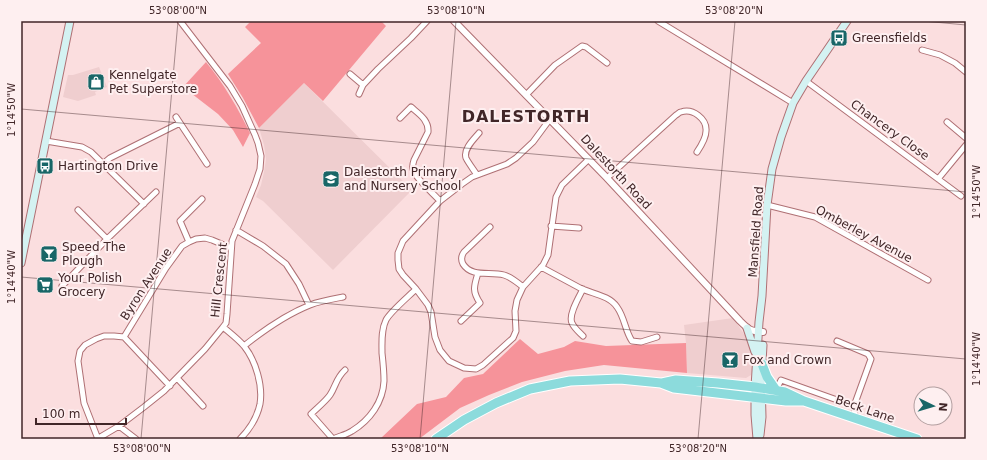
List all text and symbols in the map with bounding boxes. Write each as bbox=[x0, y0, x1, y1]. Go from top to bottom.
text: 53°08'00"N bbox=[149, 5, 207, 16]
text: 53°08'10"N bbox=[427, 5, 485, 16]
text: 53°08'20"N bbox=[705, 5, 763, 16]
bus stop icon: Greensfields bbox=[829, 28, 849, 48]
place label: Greensfields bbox=[852, 31, 927, 45]
place label: Kennelgate Pet Superstore bbox=[109, 68, 197, 96]
shop icon: Kennelgate Pet Superstore bbox=[86, 72, 106, 92]
text: 1°14'50"W bbox=[6, 83, 17, 137]
street label: Chancery Close bbox=[848, 97, 932, 163]
district label: DALESTORTH bbox=[462, 107, 590, 126]
street label: Dalestorth Road bbox=[578, 132, 654, 212]
bus stop icon: Hartington Drive bbox=[35, 156, 55, 176]
place label: Hartington Drive bbox=[58, 159, 158, 173]
place label: Dalestorth Primary and Nursery School bbox=[344, 165, 461, 193]
text: 1°14'50"W bbox=[971, 165, 982, 219]
school or university icon: Dalestorth Primary and Nursery School bbox=[321, 169, 341, 189]
street label: Mansfield Road bbox=[746, 186, 766, 278]
street label: Omberley Avenue bbox=[813, 203, 915, 265]
place label: Speed The Plough bbox=[62, 240, 126, 268]
street label: Hill Crescent bbox=[208, 241, 230, 318]
bar icon: Speed The Plough bbox=[39, 244, 59, 264]
street label: Byron Avenue bbox=[117, 245, 175, 323]
text: 1°14'40"W bbox=[6, 250, 17, 304]
place label: Your Polish Grocery bbox=[57, 271, 122, 299]
supermarket icon: Your Polish Grocery bbox=[35, 275, 55, 295]
text: 1°14'40"W bbox=[971, 332, 982, 386]
bar icon: Fox and Crown bbox=[720, 350, 740, 370]
place label: Fox and Crown bbox=[743, 353, 832, 367]
north arrow bbox=[913, 386, 953, 426]
street label: Beck Lane bbox=[833, 392, 897, 426]
scale bar bbox=[36, 400, 126, 426]
text: N bbox=[936, 402, 949, 412]
text: 100 m bbox=[42, 407, 80, 421]
text: 53°08'00"N bbox=[113, 443, 171, 454]
text: 53°08'10"N bbox=[391, 443, 449, 454]
text: 53°08'20"N bbox=[669, 443, 727, 454]

